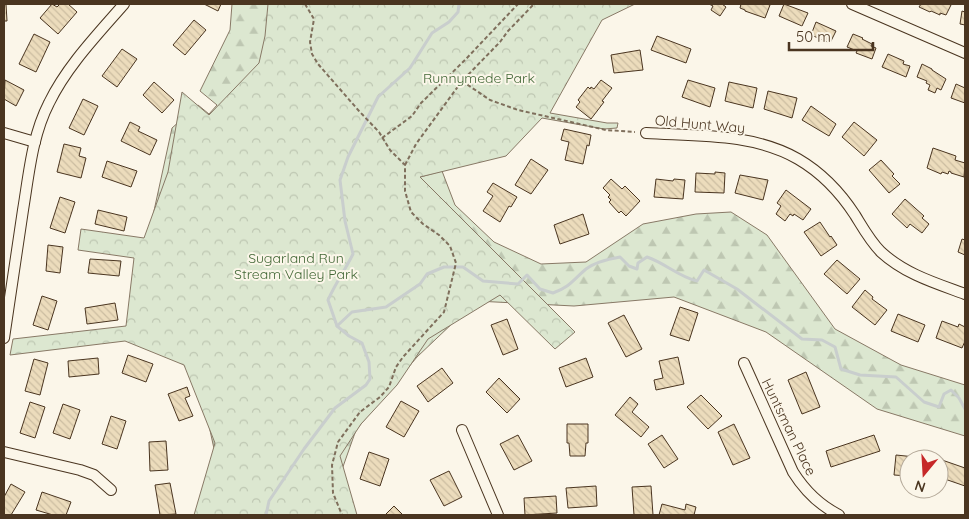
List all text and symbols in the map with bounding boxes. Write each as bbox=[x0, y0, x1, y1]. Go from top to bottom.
scale bar bbox=[789, 20, 873, 52]
text: 50 m bbox=[796, 27, 831, 46]
park label: Runnymede Park bbox=[423, 69, 535, 87]
street label: Old Hunt Way bbox=[654, 111, 746, 137]
park label: Sugarland Run Stream Valley Park bbox=[234, 249, 358, 283]
street label: Huntsman Place bbox=[758, 375, 820, 479]
north arrow bbox=[899, 449, 949, 499]
text: N bbox=[912, 476, 928, 497]

